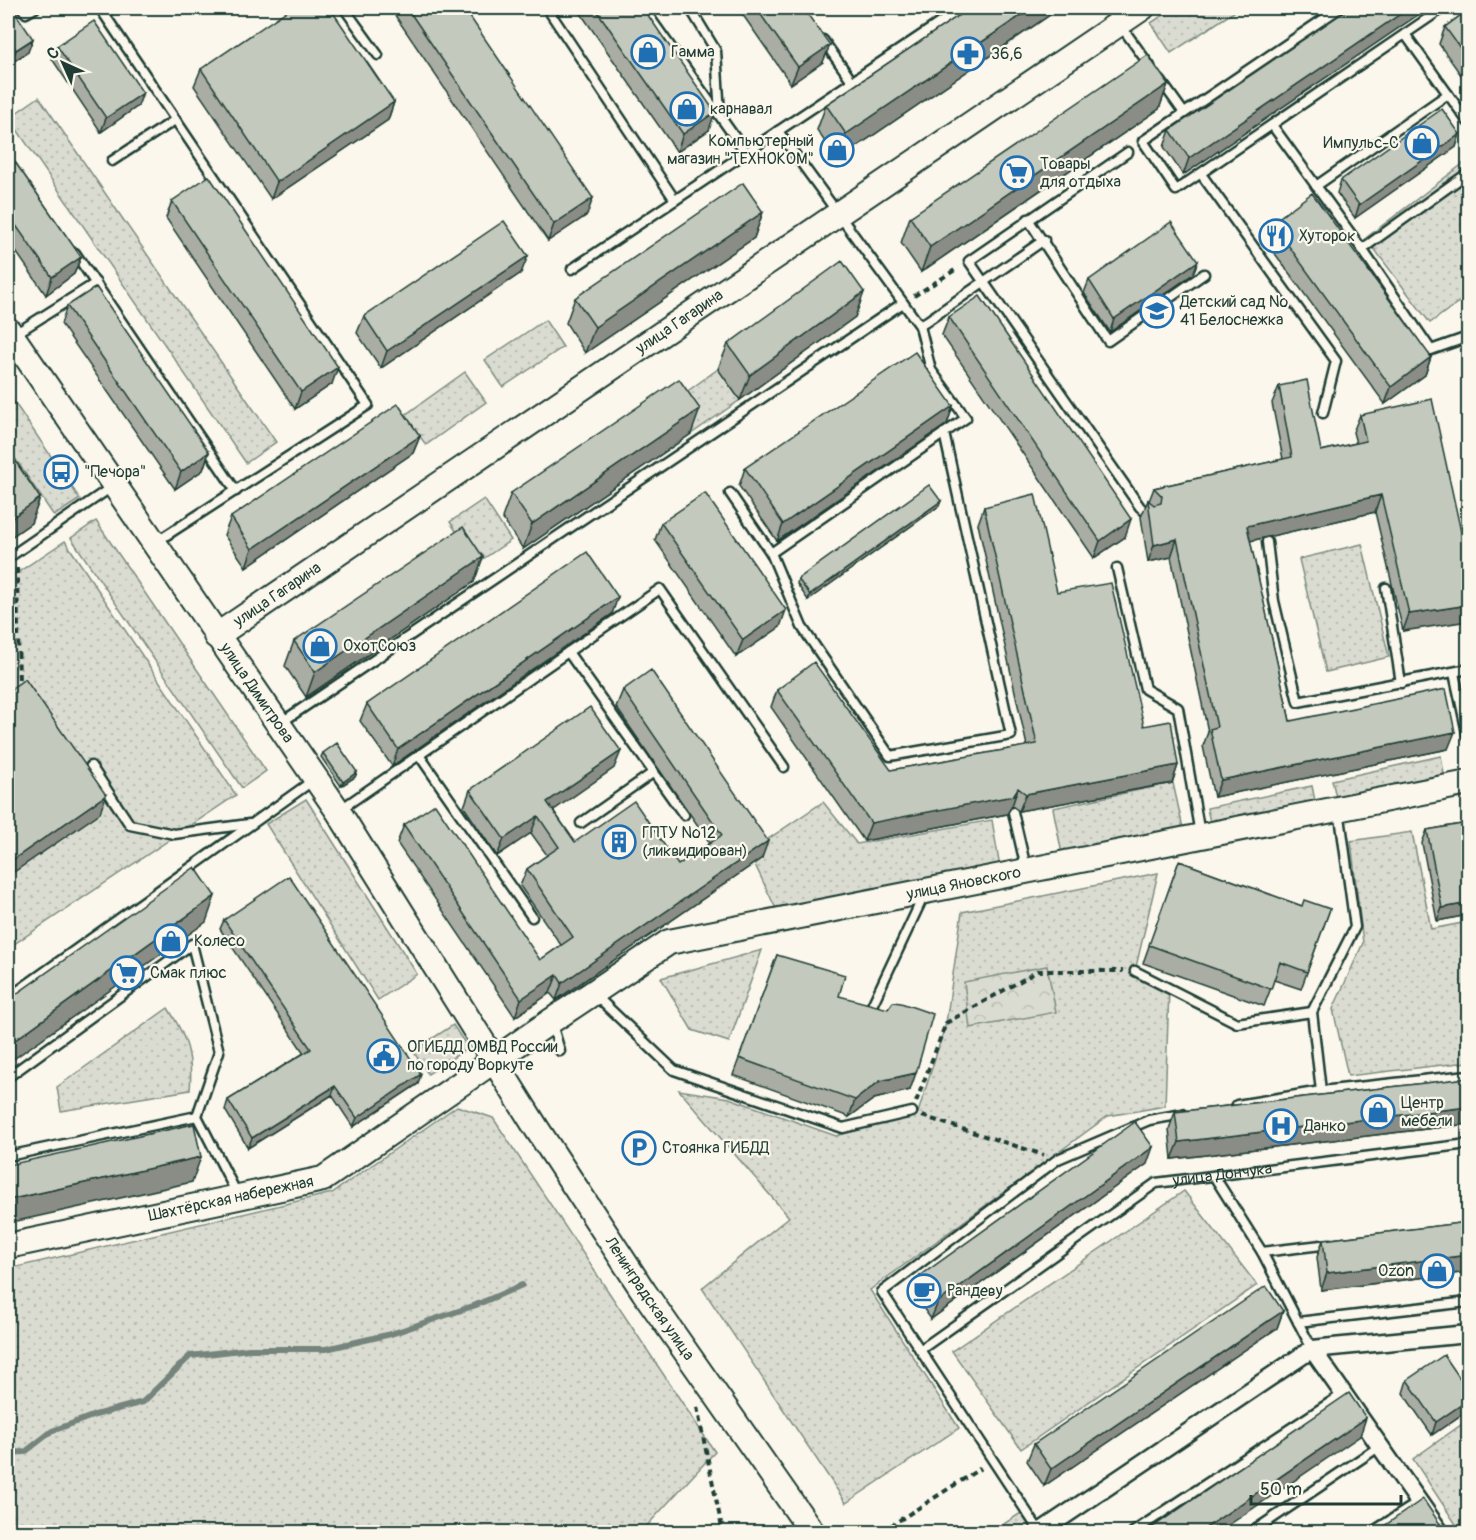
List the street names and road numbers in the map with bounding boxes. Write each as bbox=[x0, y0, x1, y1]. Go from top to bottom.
street label: улица Гагарина bbox=[631, 285, 727, 359]
street label: улица Гагарина bbox=[229, 558, 325, 632]
street label: улица Димитрова bbox=[215, 638, 298, 747]
street label: улица Яновского bbox=[904, 862, 1023, 905]
street label: улица Дончука bbox=[1170, 1159, 1273, 1191]
street label: Шахтёрская набережная bbox=[147, 1171, 315, 1226]
street label: Ленинградская улица bbox=[600, 1232, 699, 1364]

